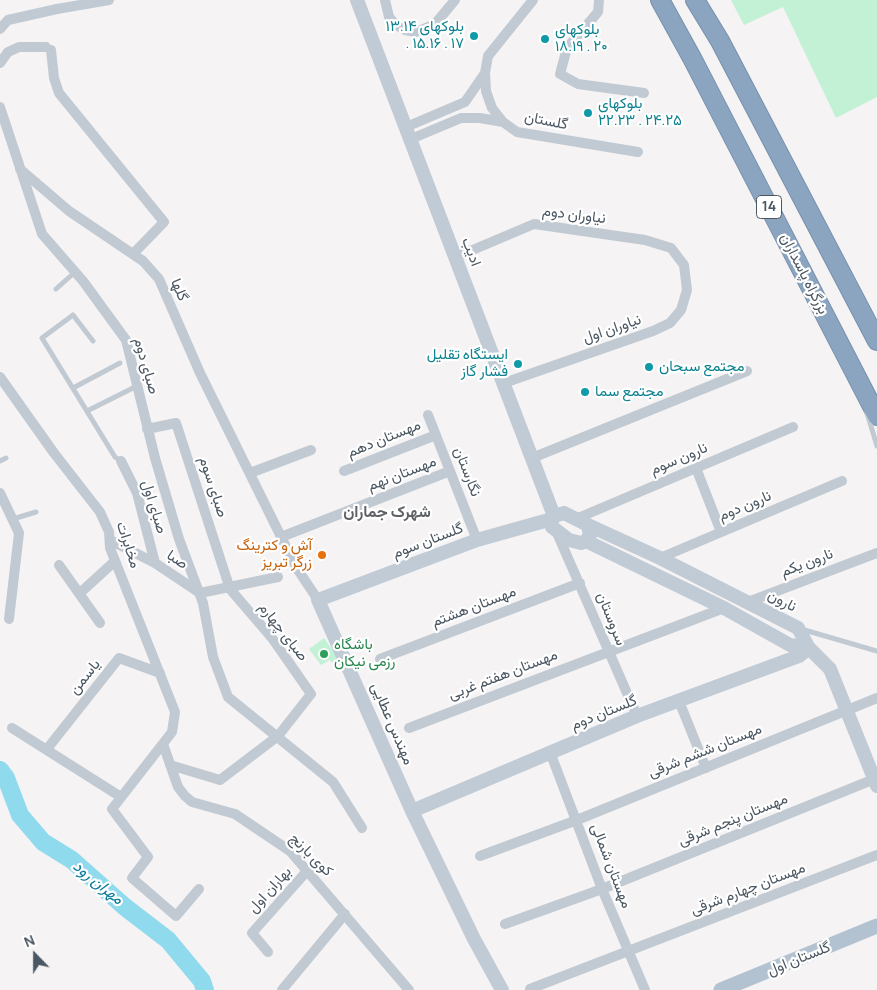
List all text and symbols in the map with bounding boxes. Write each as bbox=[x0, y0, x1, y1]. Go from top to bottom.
place label: بلوکهای ۱۳.۱۴ . ۱۵.۱۶ . ۱۷ bbox=[386, 18, 464, 53]
place label: بلوکهای ۱۸.۱۹ . ۲۰ bbox=[555, 21, 608, 56]
marker: بلوکهای ۱۳.۱۴ . ۱۵.۱۶ . ۱۷ bbox=[468, 30, 480, 42]
marker: بلوکهای ۱۸.۱۹ . ۲۰ bbox=[539, 33, 551, 45]
place label: بلوکهای ۲۲.۲۳ . ۲۴.۲۵ bbox=[598, 95, 682, 130]
marker: بلوکهای ۲۲.۲۳ . ۲۴.۲۵ bbox=[582, 107, 594, 119]
street label: گلستان bbox=[523, 108, 569, 134]
road number: 14 bbox=[756, 196, 782, 218]
street label: نیاوران دوم bbox=[541, 202, 607, 228]
street label: بزرگراه پاسداران bbox=[776, 231, 832, 317]
street label: ادیب bbox=[457, 235, 485, 269]
street label: گلها bbox=[166, 276, 192, 304]
street label: نیاوران اول bbox=[580, 311, 644, 347]
street label: صبای دوم bbox=[129, 336, 163, 396]
place label: ایستگاه تقلیل فشار گاز bbox=[427, 346, 508, 381]
marker: ایستگاه تقلیل فشار گاز bbox=[512, 358, 524, 370]
place label: مجتمع سبحان bbox=[659, 358, 745, 376]
marker: مجتمع سبحان bbox=[643, 361, 655, 373]
place label: مجتمع سما bbox=[595, 383, 664, 401]
marker: مجتمع سما bbox=[579, 386, 591, 398]
street label: مهستان دهم bbox=[344, 416, 424, 462]
street label: نارون سوم bbox=[648, 439, 710, 479]
street label: نگارستان bbox=[449, 445, 485, 499]
street label: مهستان نهم bbox=[365, 453, 439, 495]
street label: صبای سوم bbox=[195, 454, 231, 520]
street label: صبای اول bbox=[137, 478, 171, 536]
street label: نارون دوم bbox=[716, 487, 774, 525]
district label: شهرک جماران bbox=[343, 503, 431, 523]
street label: مخابرات bbox=[112, 519, 144, 571]
street label: گلستان سوم bbox=[390, 519, 466, 563]
place label: آش و کترینگ زرگر تبریز bbox=[236, 537, 312, 572]
street label: نارون یکم bbox=[778, 545, 836, 581]
street label: صبا bbox=[163, 546, 191, 574]
marker: آش و کترینگ زرگر تبریز bbox=[316, 549, 328, 561]
street label: مهستان هشتم bbox=[429, 583, 519, 631]
street label: نارون bbox=[765, 586, 799, 616]
street label: سروستان bbox=[592, 590, 630, 648]
street label: صبای چهارم bbox=[254, 599, 312, 665]
place label: باشگاه رزمی نیکان bbox=[334, 636, 395, 671]
street label: مهستان هفتم غربی bbox=[446, 646, 560, 704]
marker: باشگاه رزمی نیکان bbox=[318, 648, 330, 660]
street label: یاسمن bbox=[65, 656, 105, 698]
street label: مهندس عطایی bbox=[367, 680, 417, 768]
street label: گلستان دوم bbox=[568, 692, 640, 734]
street label: مهستان ششم شرقی bbox=[645, 720, 765, 782]
street label: مهستان پنجم شرقی bbox=[676, 790, 790, 850]
street label: مهستان شمالی bbox=[587, 821, 635, 911]
street label: کوی بارنج bbox=[286, 830, 336, 880]
water label: مهران رود bbox=[69, 857, 127, 909]
street label: مهستان چهارم شرقی bbox=[688, 859, 808, 919]
street label: بهاران اول bbox=[244, 863, 296, 917]
north arrow bbox=[10, 930, 60, 980]
text: N bbox=[21, 930, 37, 951]
street label: گلستان اول bbox=[765, 938, 833, 980]

